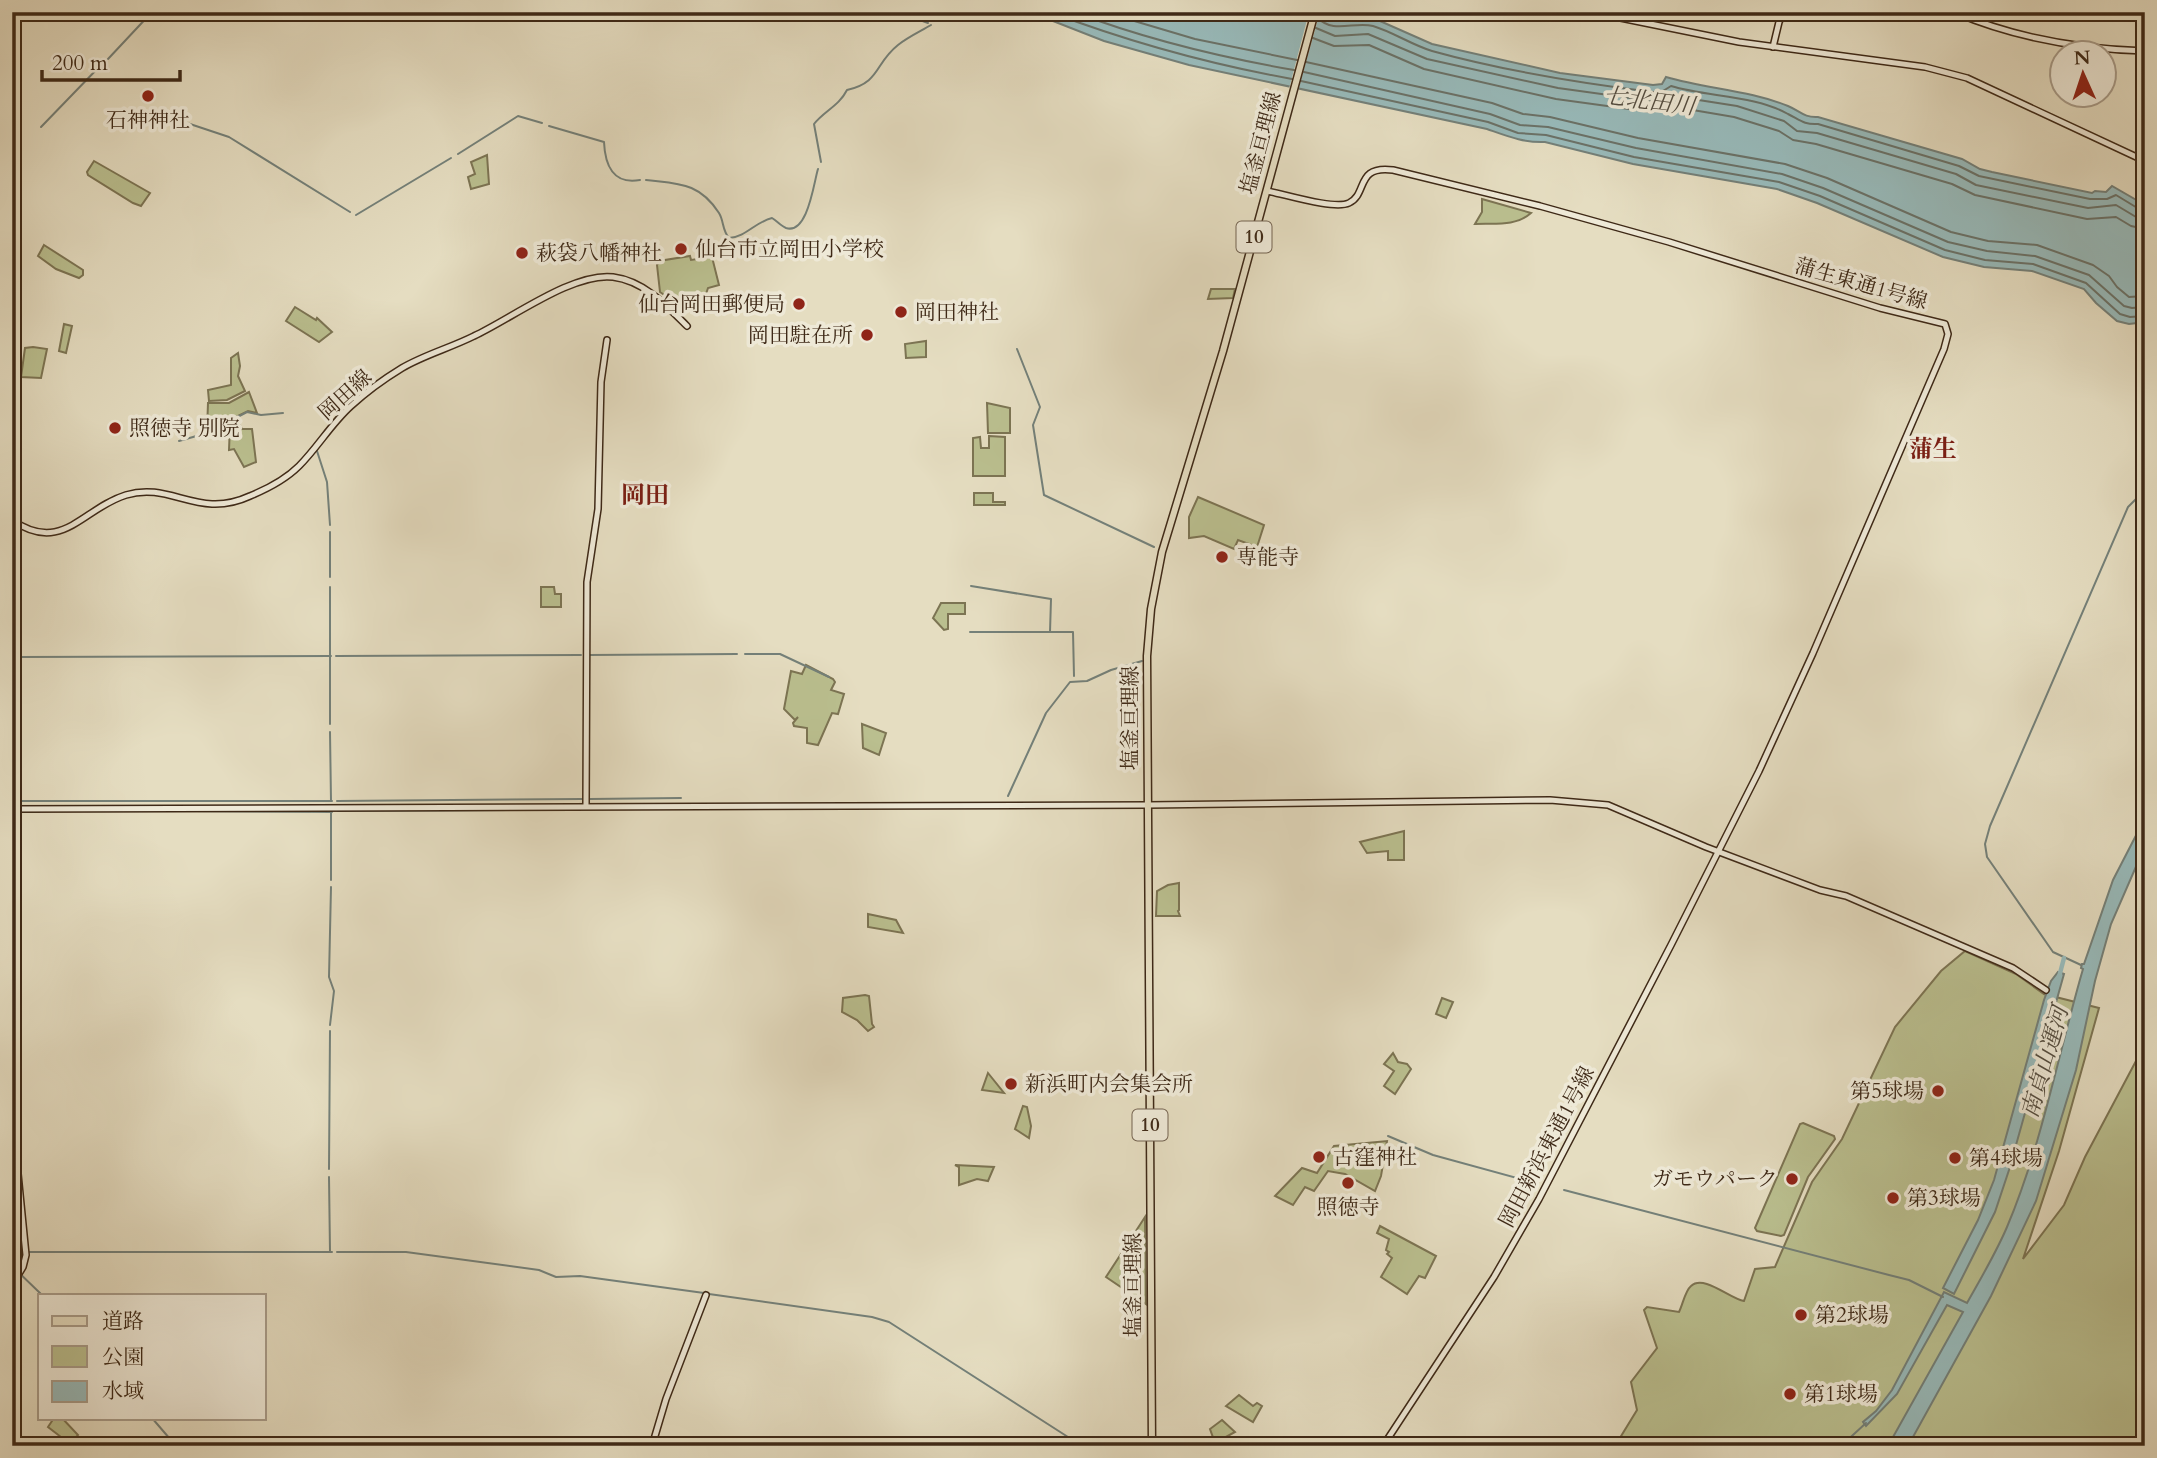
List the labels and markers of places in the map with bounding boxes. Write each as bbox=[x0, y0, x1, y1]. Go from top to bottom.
marker: 石神神社 bbox=[140, 88, 156, 104]
place label: 石神神社 bbox=[106, 106, 190, 135]
place label: 仙台市立岡田小学校 bbox=[695, 235, 884, 264]
place label: 萩袋八幡神社 bbox=[536, 239, 662, 268]
marker: 仙台市立岡田小学校 bbox=[673, 241, 689, 257]
marker: 萩袋八幡神社 bbox=[514, 245, 530, 261]
place label: 仙台岡田郵便局 bbox=[638, 290, 785, 319]
marker: 仙台岡田郵便局 bbox=[791, 296, 807, 312]
place label: 岡田神社 bbox=[915, 298, 999, 327]
marker: 岡田神社 bbox=[893, 304, 909, 320]
place label: 岡田駐在所 bbox=[748, 321, 853, 350]
marker: 岡田駐在所 bbox=[859, 327, 875, 343]
place label: 照徳寺 別院 bbox=[129, 414, 240, 443]
marker: 照徳寺 別院 bbox=[107, 420, 123, 436]
place label: 専能寺 bbox=[1236, 543, 1299, 572]
marker: 専能寺 bbox=[1214, 549, 1230, 565]
place label: 新浜町内会集会所 bbox=[1025, 1070, 1193, 1099]
marker: 新浜町内会集会所 bbox=[1003, 1076, 1019, 1092]
place label: 第5球場 bbox=[1850, 1077, 1924, 1106]
marker: 第5球場 bbox=[1930, 1083, 1946, 1099]
place label: 古窪神社 bbox=[1333, 1143, 1417, 1172]
place label: 第4球場 bbox=[1969, 1144, 2043, 1173]
marker: 古窪神社 bbox=[1311, 1149, 1327, 1165]
marker: 第4球場 bbox=[1947, 1150, 1963, 1166]
place label: ガモウパーク bbox=[1652, 1165, 1778, 1194]
marker: ガモウパーク bbox=[1784, 1171, 1800, 1187]
marker: 照徳寺 bbox=[1340, 1175, 1356, 1191]
place label: 第3球場 bbox=[1907, 1184, 1981, 1213]
marker: 第3球場 bbox=[1885, 1190, 1901, 1206]
place label: 照徳寺 bbox=[1317, 1193, 1380, 1222]
place label: 第2球場 bbox=[1815, 1301, 1889, 1330]
marker: 第2球場 bbox=[1793, 1307, 1809, 1323]
place label: 第1球場 bbox=[1804, 1380, 1878, 1409]
marker: 第1球場 bbox=[1782, 1386, 1798, 1402]

